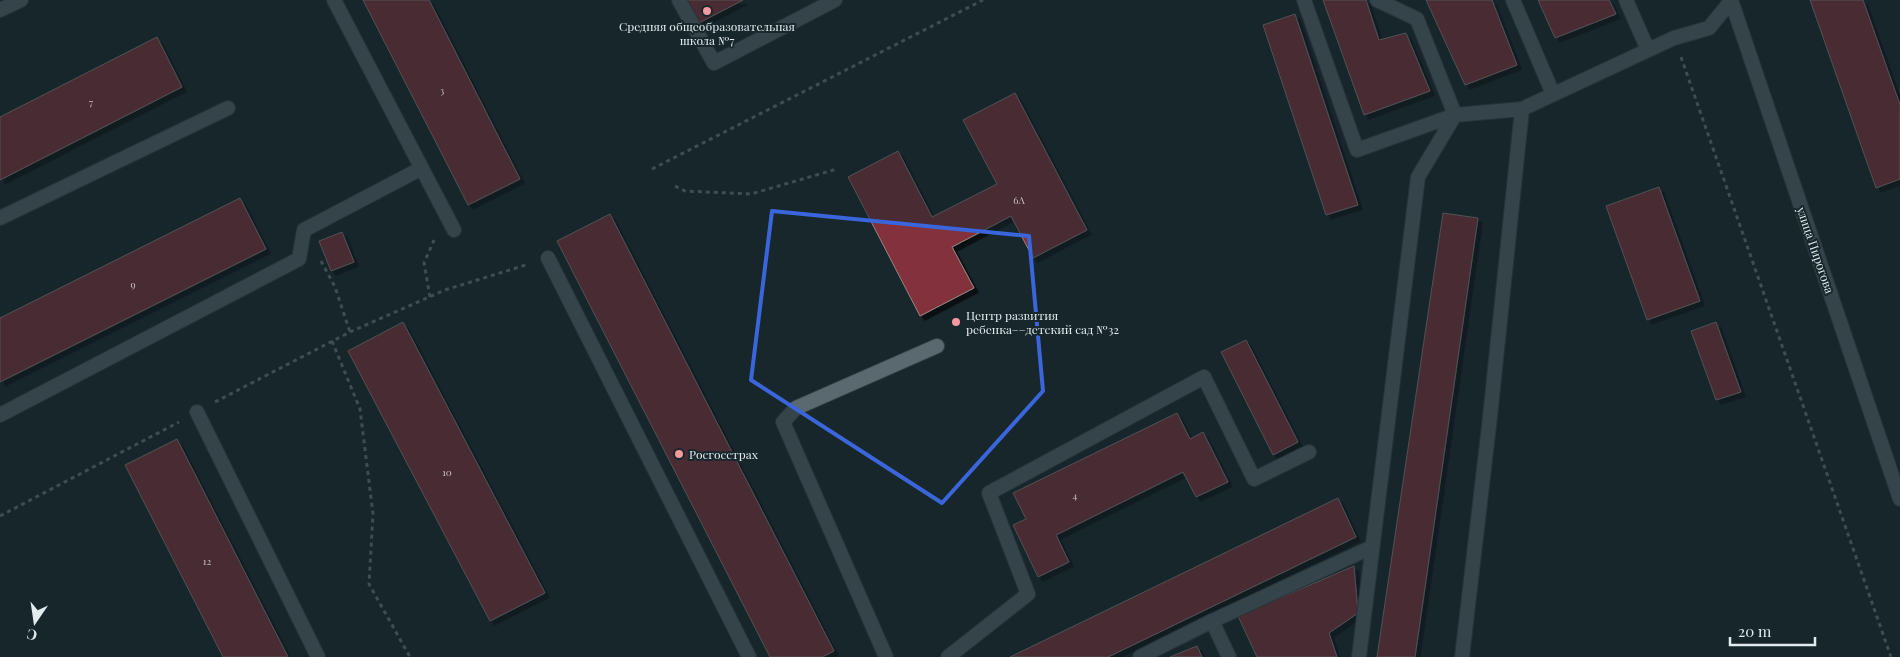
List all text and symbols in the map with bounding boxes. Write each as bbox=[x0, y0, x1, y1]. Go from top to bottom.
marker: Средняя общеобразовательная школа №7 bbox=[701, 5, 713, 17]
place label: Средняя общеобразовательная школа №7 bbox=[619, 18, 796, 48]
house number: 3 bbox=[440, 83, 445, 97]
house number: 7 bbox=[89, 95, 93, 109]
house number: 6А bbox=[1013, 193, 1025, 207]
street label: улица Пирогова bbox=[1793, 204, 1838, 295]
house number: 9 bbox=[130, 277, 136, 291]
place label: Центр развития ребенка––детский сад №32 bbox=[966, 307, 1119, 337]
marker: Центр развития ребенка––детский сад №32 bbox=[950, 316, 962, 328]
place label: Росгосстрах bbox=[689, 446, 759, 462]
marker: Росгосстрах bbox=[673, 448, 685, 460]
house number: 10 bbox=[442, 465, 452, 479]
house number: 4 bbox=[1073, 488, 1078, 502]
house number: 12 bbox=[203, 554, 211, 568]
north arrow bbox=[10, 597, 60, 647]
scale bar bbox=[1730, 614, 1815, 646]
text: 20 m bbox=[1738, 621, 1772, 641]
text: С bbox=[25, 625, 39, 646]

